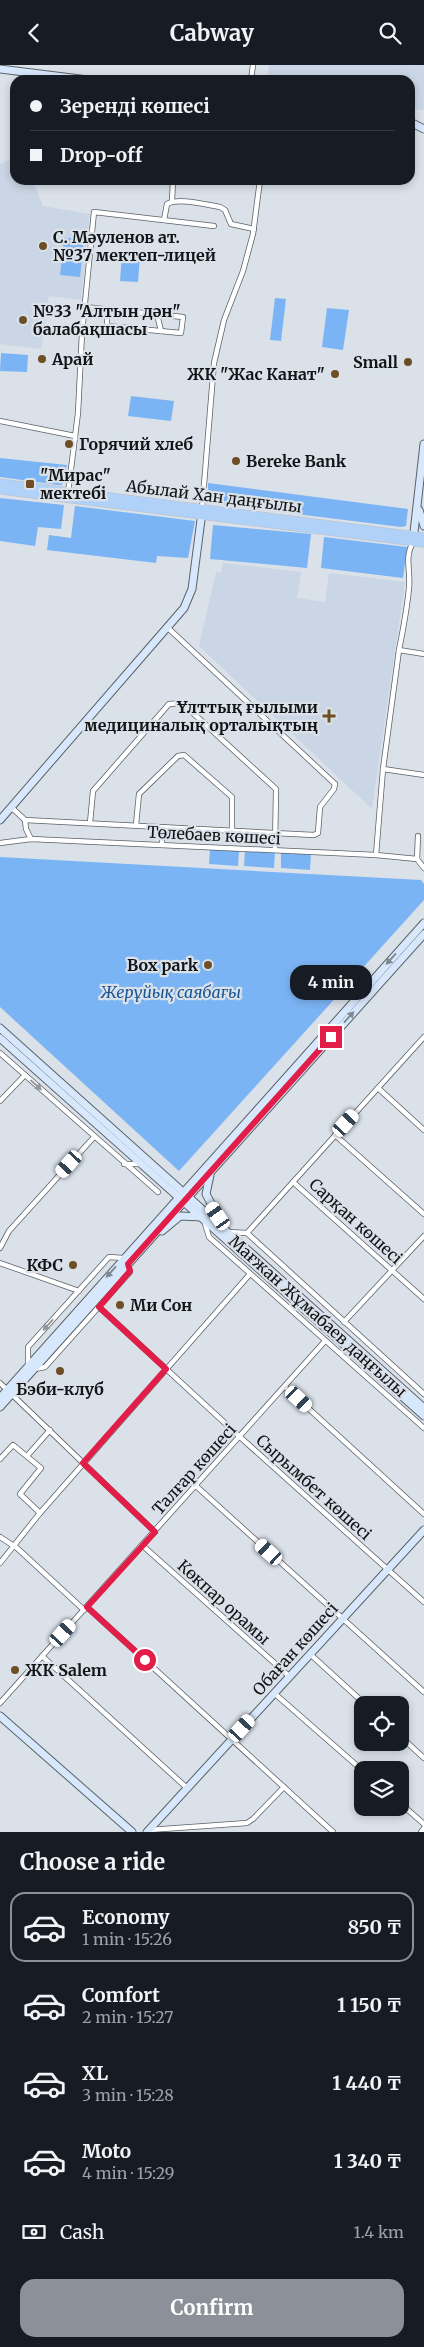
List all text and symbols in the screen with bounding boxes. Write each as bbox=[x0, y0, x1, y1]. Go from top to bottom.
icon: back bbox=[20, 19, 48, 47]
text: Cabway bbox=[170, 19, 254, 47]
icon: search bbox=[376, 19, 404, 47]
text: Зеренді көшесі bbox=[60, 94, 210, 118]
text: Drop-off bbox=[60, 143, 142, 167]
place label: С. Мәуленов ат. №37 мектеп-лицей bbox=[53, 227, 216, 265]
marker: С. Мәуленов ат. №37 мектеп-лицей bbox=[37, 240, 49, 252]
place label: №33 "Алтын дән" балабақшасы bbox=[33, 301, 181, 339]
marker: №33 "Алтын дән" балабақшасы bbox=[17, 314, 29, 326]
place label: Арай bbox=[51, 349, 94, 369]
place label: Small bbox=[353, 352, 398, 372]
marker: Арай bbox=[36, 353, 48, 365]
marker: Small bbox=[402, 356, 414, 368]
place label: ЖК "Жас Канат" bbox=[187, 364, 325, 384]
marker: ЖК "Жас Канат" bbox=[329, 368, 341, 380]
place label: Горячий хлеб bbox=[79, 434, 194, 454]
marker: Горячий хлеб bbox=[63, 438, 75, 450]
place label: Bereke Bank bbox=[246, 451, 347, 471]
marker: Bereke Bank bbox=[230, 455, 242, 467]
place label: "Мирас" мектебі bbox=[40, 465, 111, 503]
street label: Абылай Хан даңғылы bbox=[124, 475, 303, 517]
marker: "Мирас" мектебі bbox=[24, 478, 36, 490]
place label: Ұлттық ғылыми медициналық орталықтың bbox=[84, 697, 318, 735]
marker: Ұлттық ғылыми медициналық орталықтың bbox=[322, 709, 336, 723]
street label: Төлебаев көшесі bbox=[147, 822, 281, 848]
one-way arrow bbox=[386, 953, 397, 966]
place label: Box park bbox=[127, 955, 199, 975]
marker: Box park bbox=[202, 959, 214, 971]
callout: 4 min bbox=[290, 965, 372, 999]
text: 4 min bbox=[308, 972, 354, 992]
park label: Жерұйық саябағы bbox=[100, 982, 241, 1002]
one-way arrow bbox=[344, 1011, 355, 1024]
route end bbox=[320, 1026, 342, 1048]
one-way arrow bbox=[30, 1079, 42, 1091]
car bbox=[330, 1107, 361, 1139]
car bbox=[53, 1148, 84, 1180]
street label: Сарқан көшесі bbox=[305, 1174, 407, 1268]
car bbox=[203, 1199, 232, 1233]
street label: Мағжан Жұмабаев даңғылы bbox=[225, 1231, 411, 1401]
place label: КФС bbox=[27, 1255, 63, 1275]
marker: КФС bbox=[67, 1259, 79, 1271]
one-way arrow bbox=[105, 1265, 116, 1278]
place label: Ми Сон bbox=[130, 1295, 192, 1315]
marker: Ми Сон bbox=[114, 1299, 126, 1311]
one-way arrow bbox=[42, 1319, 53, 1332]
marker: Бэби-клуб bbox=[54, 1365, 66, 1377]
place label: Бэби-клуб bbox=[16, 1379, 104, 1399]
car bbox=[282, 1383, 315, 1415]
street label: Талғар көшесі bbox=[148, 1419, 240, 1519]
street label: Сырымбет көшесі bbox=[252, 1430, 376, 1544]
car bbox=[252, 1536, 285, 1568]
street label: Көкпар орамы bbox=[174, 1555, 275, 1649]
street label: Обаған көшесі bbox=[248, 1599, 342, 1699]
car bbox=[47, 1617, 78, 1649]
route start bbox=[134, 1649, 156, 1671]
place label: ЖК Salem bbox=[25, 1660, 107, 1680]
marker: ЖК Salem bbox=[9, 1664, 21, 1676]
map controls bbox=[354, 1696, 409, 1816]
button: locate bbox=[354, 1696, 409, 1751]
car bbox=[226, 1712, 257, 1744]
button: layers bbox=[354, 1761, 409, 1816]
text: Choose a ride bbox=[20, 1848, 165, 1876]
icon: car bbox=[22, 1905, 67, 1950]
text: Economy bbox=[82, 1905, 170, 1929]
text: 850 ₸ bbox=[348, 1915, 402, 1939]
text: 1 min · 15:26 bbox=[82, 1929, 172, 1949]
icon: car bbox=[22, 1983, 67, 2028]
text: Comfort bbox=[82, 1983, 160, 2007]
text: 1 150 ₸ bbox=[337, 1993, 402, 2017]
text: 2 min · 15:27 bbox=[82, 2007, 173, 2027]
icon: car bbox=[22, 2061, 67, 2106]
text: XL bbox=[82, 2061, 108, 2085]
text: 1 440 ₸ bbox=[332, 2071, 402, 2095]
text: 3 min · 15:28 bbox=[82, 2085, 174, 2105]
icon: car bbox=[22, 2139, 67, 2184]
text: Moto bbox=[82, 2139, 131, 2163]
text: 1 340 ₸ bbox=[334, 2149, 402, 2173]
text: 4 min · 15:29 bbox=[82, 2163, 174, 2183]
icon: cash bbox=[20, 2218, 48, 2246]
text: Cash bbox=[60, 2220, 104, 2244]
text: 1.4 km bbox=[354, 2222, 404, 2242]
button: Confirm bbox=[20, 2279, 404, 2337]

